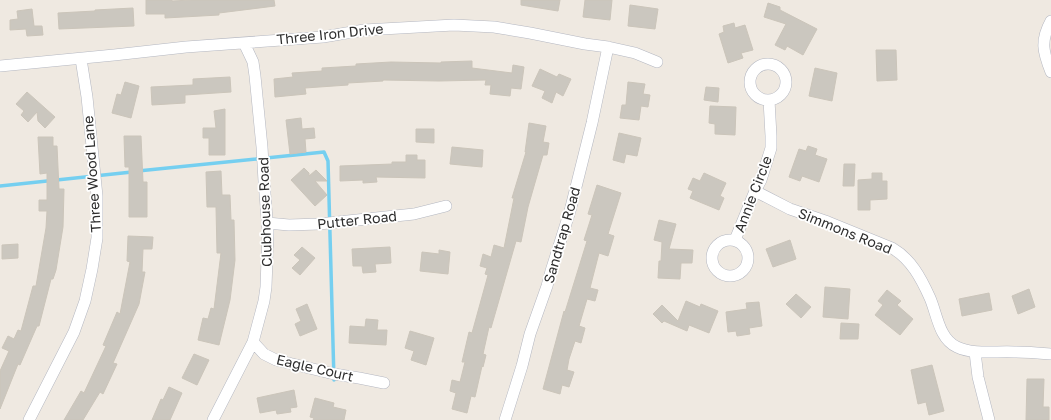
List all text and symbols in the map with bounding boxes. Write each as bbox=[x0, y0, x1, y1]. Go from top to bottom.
street label: Three Iron Drive bbox=[276, 19, 384, 48]
street label: Three Wood Lane bbox=[79, 115, 104, 233]
street label: Annie Circle bbox=[730, 153, 775, 235]
street label: Clubhouse Road bbox=[254, 157, 275, 267]
street label: Sandtrap Road bbox=[540, 185, 583, 285]
street label: Simmons Road bbox=[796, 204, 895, 257]
street label: Putter Road bbox=[316, 207, 398, 232]
street label: Eagle Court bbox=[275, 350, 355, 385]

